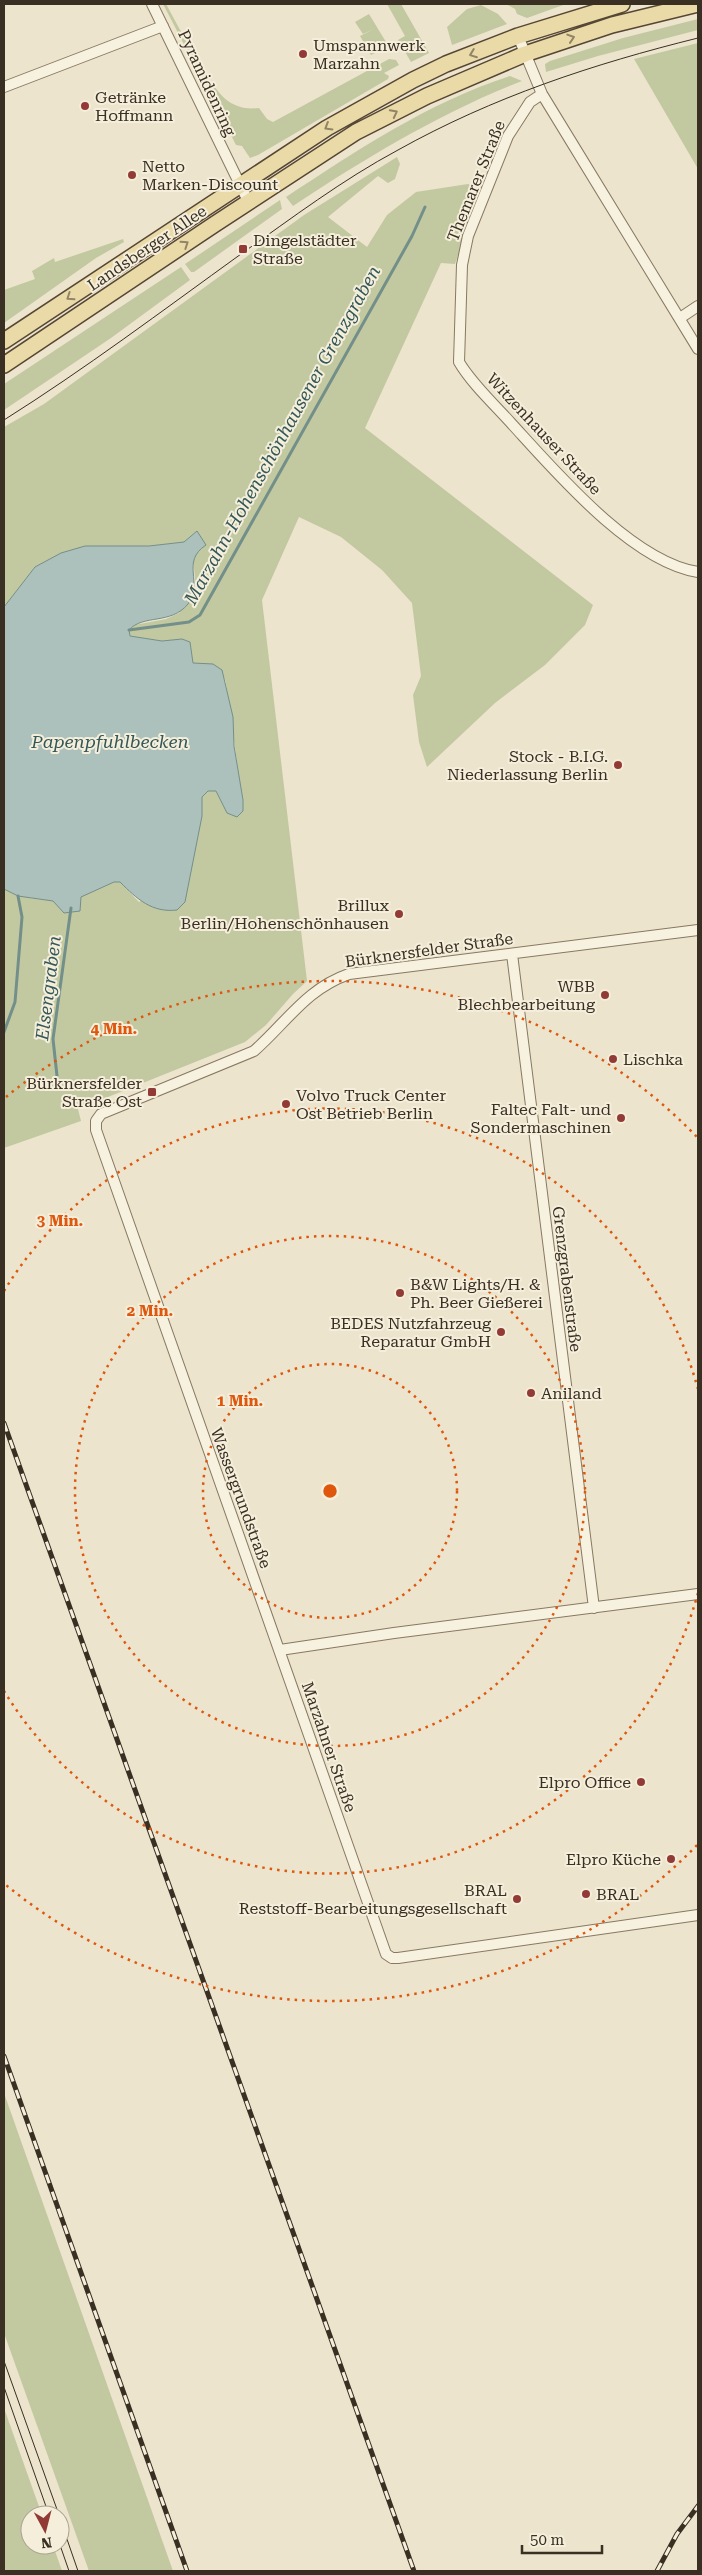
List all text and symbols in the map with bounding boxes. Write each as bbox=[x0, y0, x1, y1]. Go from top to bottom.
street label: Pyramidenring bbox=[174, 27, 240, 140]
one-way arrow bbox=[567, 34, 575, 44]
place label: Umspannwerk Marzahn bbox=[313, 36, 426, 73]
marker: Umspannwerk Marzahn bbox=[297, 48, 309, 60]
one-way arrow bbox=[469, 48, 478, 58]
place label: Getränke Hoffmann bbox=[95, 88, 173, 125]
marker: Getränke Hoffmann bbox=[79, 100, 91, 112]
one-way arrow bbox=[389, 109, 398, 119]
street label: Themarer Straße bbox=[443, 118, 509, 244]
one-way arrow bbox=[325, 121, 334, 131]
place label: Netto Marken-Discount bbox=[142, 157, 278, 194]
marker: Netto Marken-Discount bbox=[126, 169, 138, 181]
street label: Landsberger Allee bbox=[84, 201, 210, 295]
place label: Dingelstädter Straße bbox=[253, 231, 357, 268]
one-way arrow bbox=[180, 241, 189, 250]
marker: Dingelstädter Straße bbox=[237, 243, 249, 255]
water label: Marzahn-Hohenschönhausener Grenzgraben bbox=[179, 262, 384, 609]
one-way arrow bbox=[67, 291, 76, 300]
street label: Witzenhauser Straße bbox=[483, 369, 605, 499]
water label: Papenpfuhlbecken bbox=[30, 731, 189, 752]
place label: Stock - B.I.G. Niederlassung Berlin bbox=[447, 747, 608, 784]
marker: Stock - B.I.G. Niederlassung Berlin bbox=[612, 759, 624, 771]
place label: Brillux Berlin/Hohenschönhausen bbox=[181, 896, 390, 933]
marker: Brillux Berlin/Hohenschönhausen bbox=[393, 908, 405, 920]
street label: Bürknersfelder Straße bbox=[344, 929, 514, 971]
water label: Elsengraben bbox=[31, 934, 65, 1043]
place label: WBB Blechbearbeitung bbox=[458, 977, 596, 1014]
marker: WBB Blechbearbeitung bbox=[599, 989, 611, 1001]
text: 4 Min. bbox=[91, 1020, 137, 1038]
place label: Lischka bbox=[623, 1050, 683, 1069]
marker: Lischka bbox=[607, 1053, 619, 1065]
place label: Bürknersfelder Straße Ost bbox=[26, 1074, 142, 1111]
marker: Bürknersfelder Straße Ost bbox=[146, 1086, 158, 1098]
place label: Volvo Truck Center Ost Betrieb Berlin bbox=[296, 1086, 446, 1123]
marker: Volvo Truck Center Ost Betrieb Berlin bbox=[280, 1098, 292, 1110]
place label: Faltec Falt- und Sondermaschinen bbox=[470, 1100, 611, 1137]
marker: Faltec Falt- und Sondermaschinen bbox=[615, 1112, 627, 1124]
street label: Grenzgrabenstraße bbox=[549, 1205, 585, 1353]
text: 3 Min. bbox=[37, 1212, 83, 1230]
place label: B&W Lights/H. & Ph. Beer Gießerei bbox=[410, 1275, 543, 1312]
marker: B&W Lights/H. & Ph. Beer Gießerei bbox=[394, 1287, 406, 1299]
text: 2 Min. bbox=[127, 1302, 173, 1320]
place label: BEDES Nutzfahrzeug Reparatur GmbH bbox=[330, 1314, 492, 1351]
marker: BEDES Nutzfahrzeug Reparatur GmbH bbox=[495, 1326, 507, 1338]
place label: Aniland bbox=[541, 1384, 602, 1403]
marker: Aniland bbox=[525, 1387, 537, 1399]
text: 1 Min. bbox=[217, 1392, 263, 1410]
street label: Wassergrundstraße bbox=[207, 1425, 275, 1571]
centre of rings bbox=[321, 1482, 339, 1500]
street label: Marzahner Straße bbox=[298, 1679, 360, 1815]
place label: Elpro Office bbox=[539, 1773, 631, 1792]
marker: Elpro Office bbox=[635, 1776, 647, 1788]
place label: Elpro Küche bbox=[566, 1850, 661, 1869]
marker: Elpro Küche bbox=[665, 1853, 677, 1865]
place label: BRAL Reststoff-Bearbeitungsgesellschaft bbox=[239, 1881, 507, 1918]
place label: BRAL bbox=[596, 1885, 639, 1904]
marker: BRAL bbox=[580, 1888, 592, 1900]
marker: BRAL Reststoff-Bearbeitungsgesellschaft bbox=[511, 1893, 523, 1905]
north arrow bbox=[20, 2505, 70, 2555]
scale bar bbox=[522, 2522, 602, 2554]
text: 50 m bbox=[530, 2531, 565, 2549]
text: N bbox=[40, 2534, 53, 2552]

